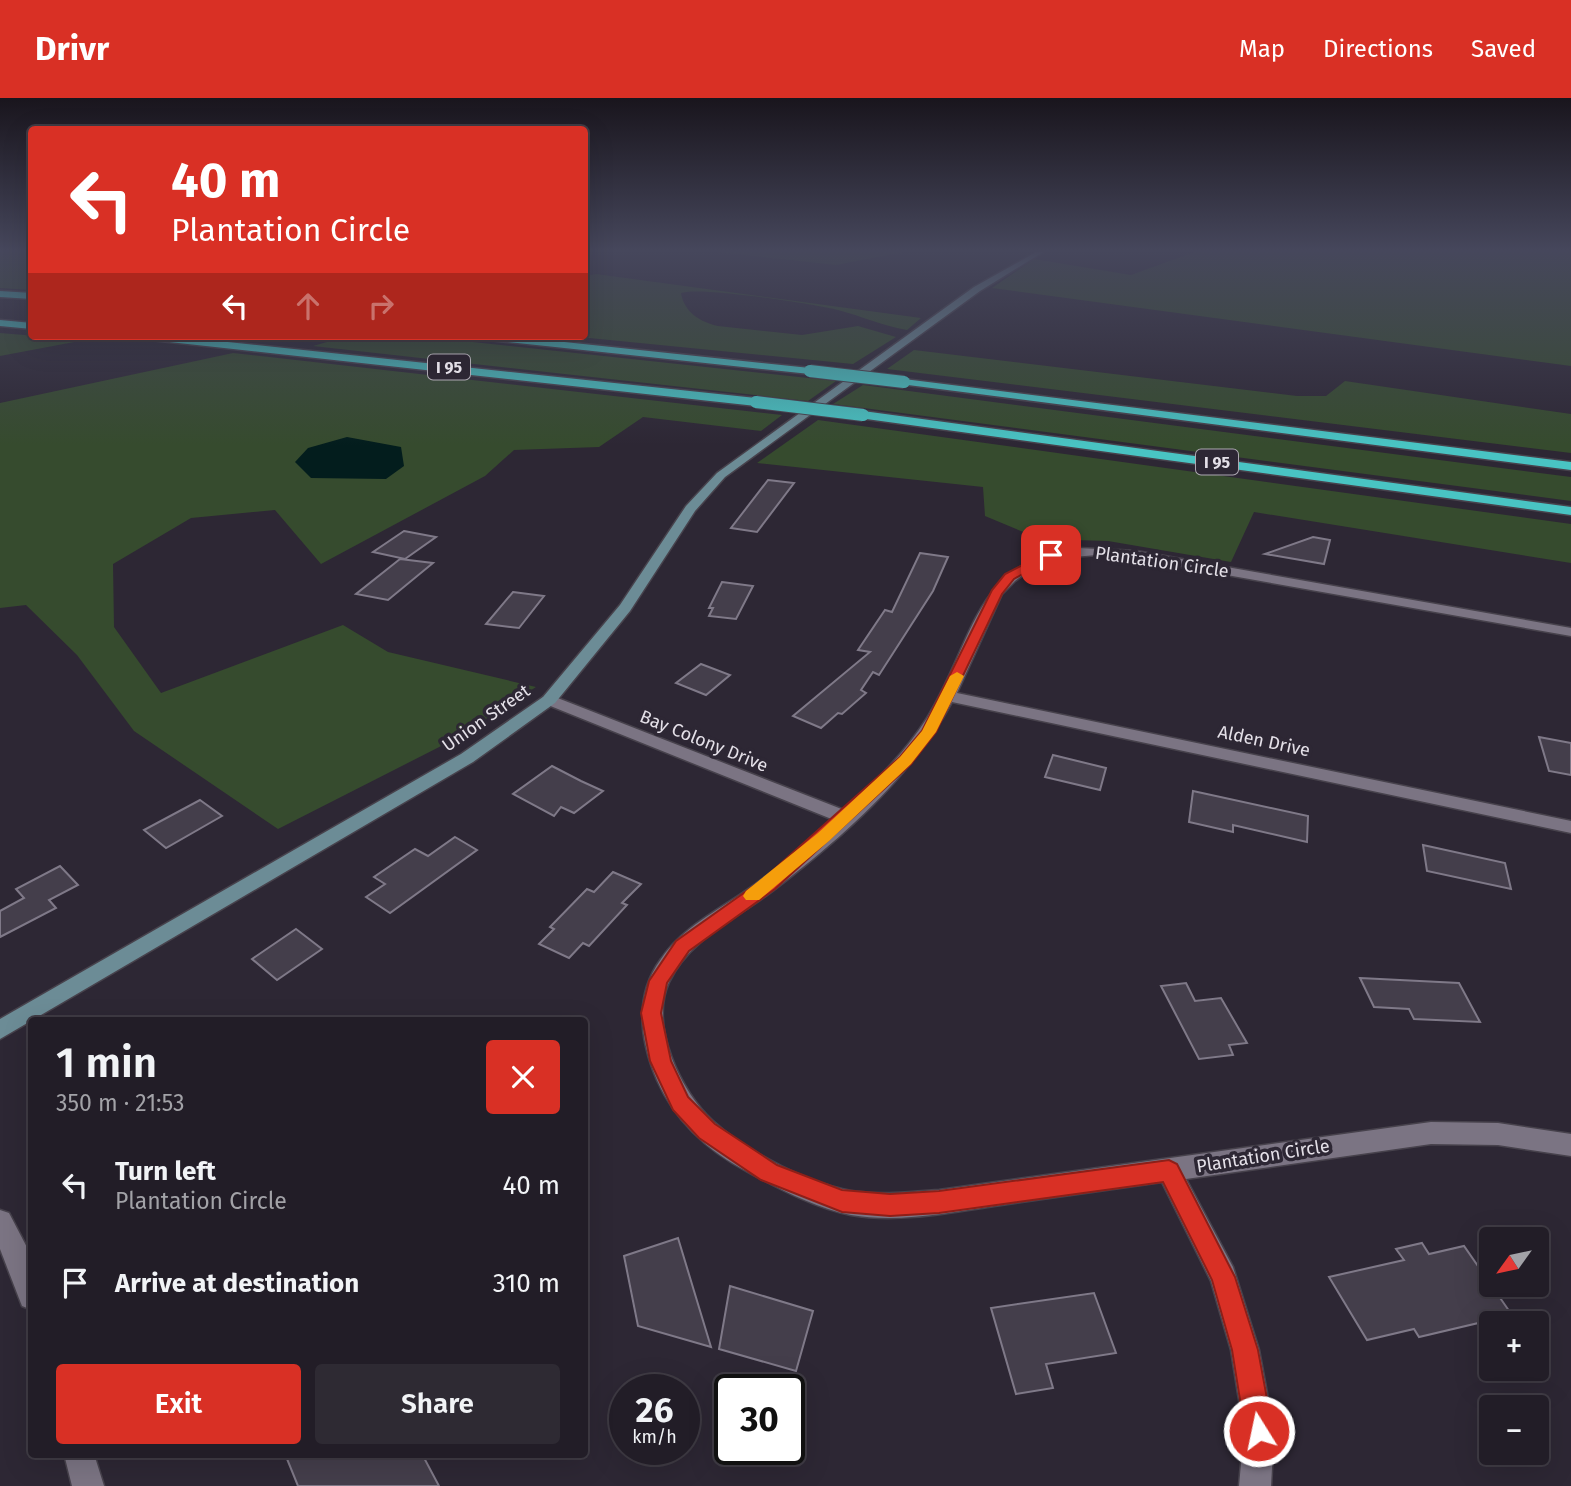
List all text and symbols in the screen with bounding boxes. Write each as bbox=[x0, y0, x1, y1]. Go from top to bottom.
text: Drivr bbox=[35, 29, 109, 69]
text: Map bbox=[1239, 35, 1285, 63]
text: Directions bbox=[1323, 35, 1433, 63]
text: Saved bbox=[1471, 35, 1536, 63]
text: 40 m bbox=[171, 151, 280, 210]
icon: left bbox=[56, 154, 147, 245]
text: Plantation Circle bbox=[171, 211, 410, 249]
icon: left bbox=[216, 287, 254, 325]
icon: ahead bbox=[289, 287, 327, 325]
icon: right bbox=[362, 287, 400, 325]
road number: I 95 bbox=[428, 354, 470, 380]
road number: I 95 bbox=[1196, 450, 1238, 474]
pin bbox=[1021, 525, 1081, 585]
icon: arrive bbox=[1032, 536, 1070, 574]
street label: Plantation Circle bbox=[1094, 542, 1230, 582]
street label: Union Street bbox=[438, 679, 535, 756]
street label: Bay Colony Drive bbox=[637, 705, 771, 777]
street label: Alden Drive bbox=[1216, 721, 1312, 761]
text: 1 min bbox=[56, 1038, 157, 1088]
button: close bbox=[486, 1040, 560, 1114]
text: 350 m · 21:53 bbox=[56, 1089, 185, 1117]
street label: Plantation Circle bbox=[1195, 1135, 1331, 1177]
text: Turn left bbox=[115, 1156, 216, 1187]
icon: left bbox=[56, 1166, 94, 1204]
text: 40 m bbox=[502, 1170, 560, 1201]
text: Plantation Circle bbox=[115, 1187, 287, 1215]
north arrow bbox=[1479, 1227, 1549, 1297]
map controls bbox=[1479, 1227, 1549, 1465]
icon: arrive bbox=[56, 1264, 94, 1302]
text: Arrive at destination bbox=[115, 1268, 359, 1299]
text: 310 m bbox=[493, 1268, 560, 1299]
button: + bbox=[1479, 1311, 1549, 1381]
button: Exit bbox=[56, 1364, 301, 1444]
button: Share bbox=[315, 1364, 560, 1444]
speed limit sign: 30 bbox=[714, 1374, 805, 1465]
text: 26 bbox=[636, 1389, 673, 1431]
position arrow bbox=[1222, 1394, 1296, 1468]
button: − bbox=[1479, 1395, 1549, 1465]
text: km/h bbox=[632, 1426, 677, 1448]

